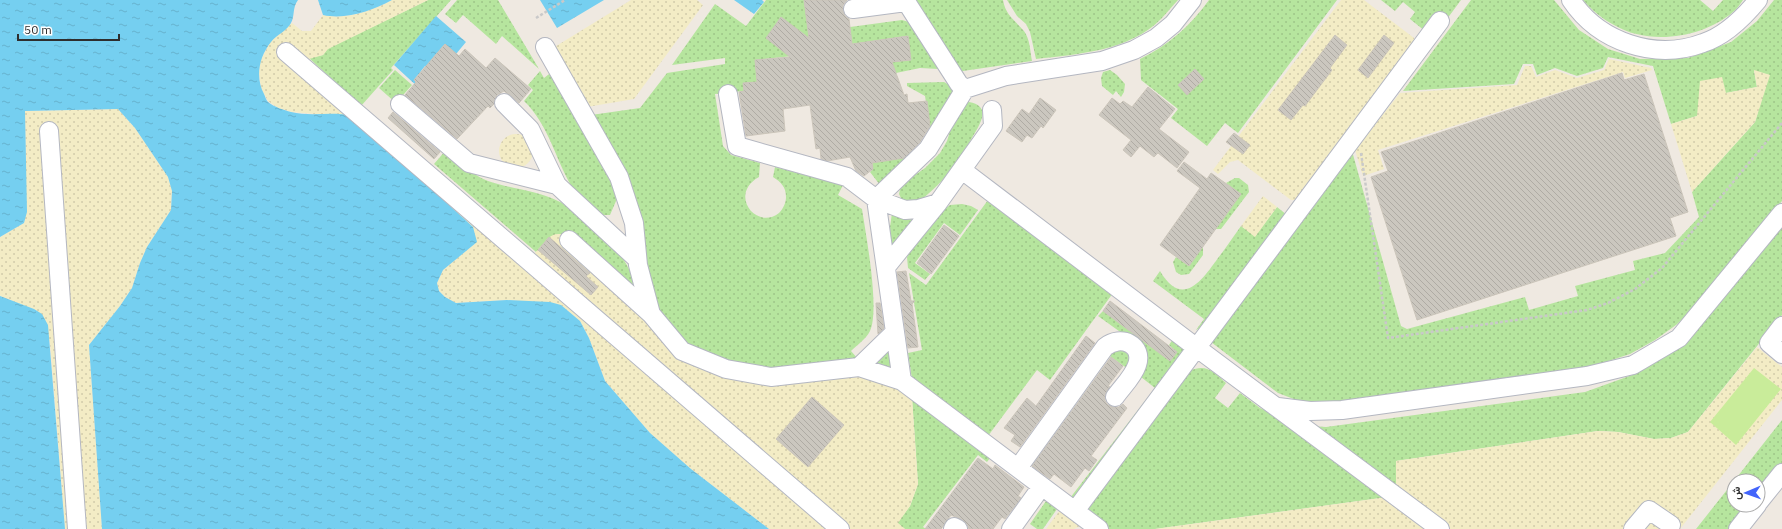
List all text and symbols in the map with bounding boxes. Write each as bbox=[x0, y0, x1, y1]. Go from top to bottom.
scale bar bbox=[18, 16, 119, 42]
text: 50 m bbox=[24, 22, 52, 37]
north arrow bbox=[1726, 473, 1766, 513]
text: ش bbox=[1729, 486, 1743, 500]

